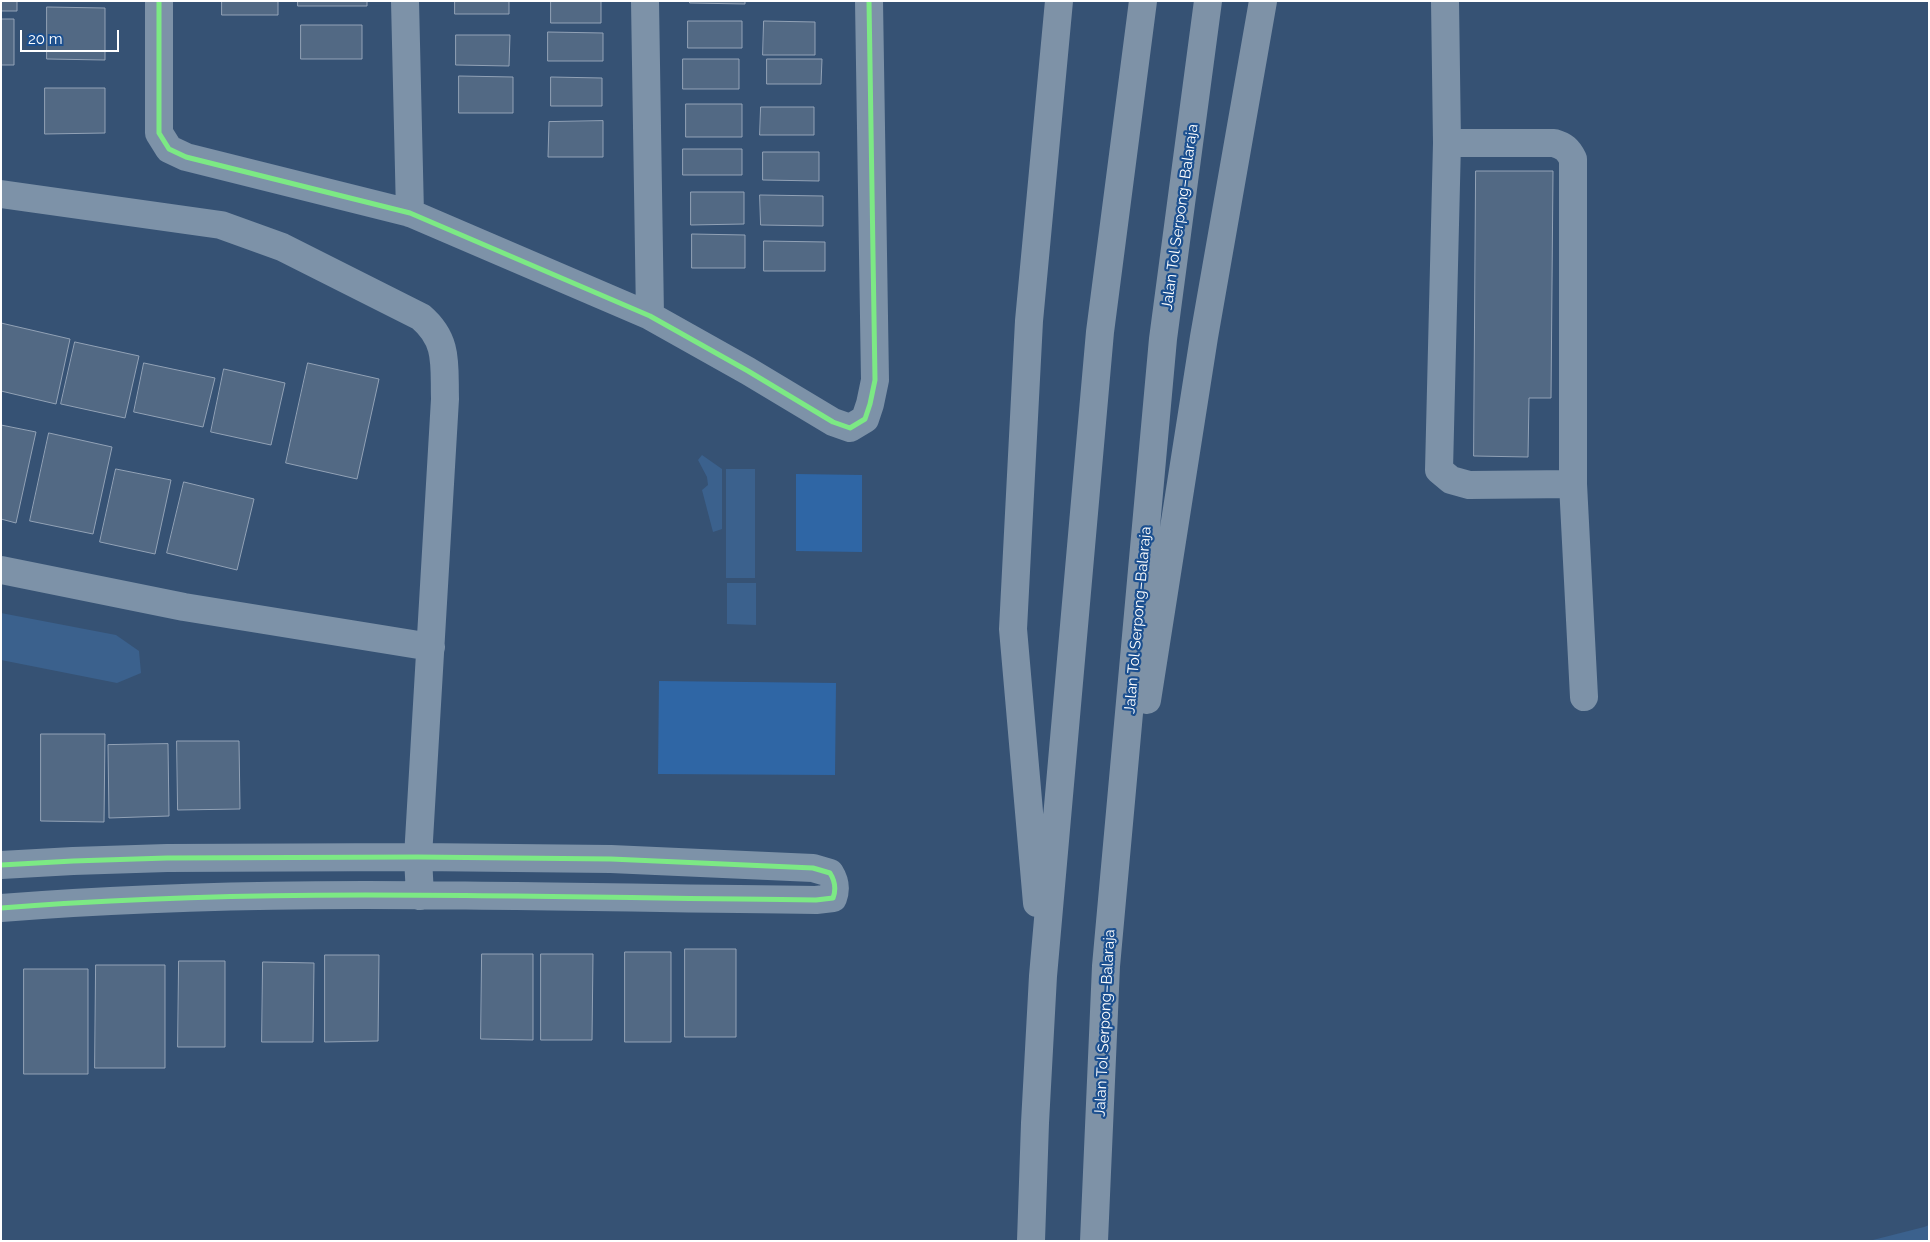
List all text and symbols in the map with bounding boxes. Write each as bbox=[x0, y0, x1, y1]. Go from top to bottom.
scale bar bbox=[22, 20, 121, 52]
text: 20 m bbox=[28, 30, 63, 48]
street label: Jalan Tol Serpong–Balaraja bbox=[1158, 123, 1202, 311]
street label: Jalan Tol Serpong–Balaraja bbox=[1121, 526, 1155, 714]
street label: Jalan Tol Serpong–Balaraja bbox=[1091, 929, 1119, 1117]

